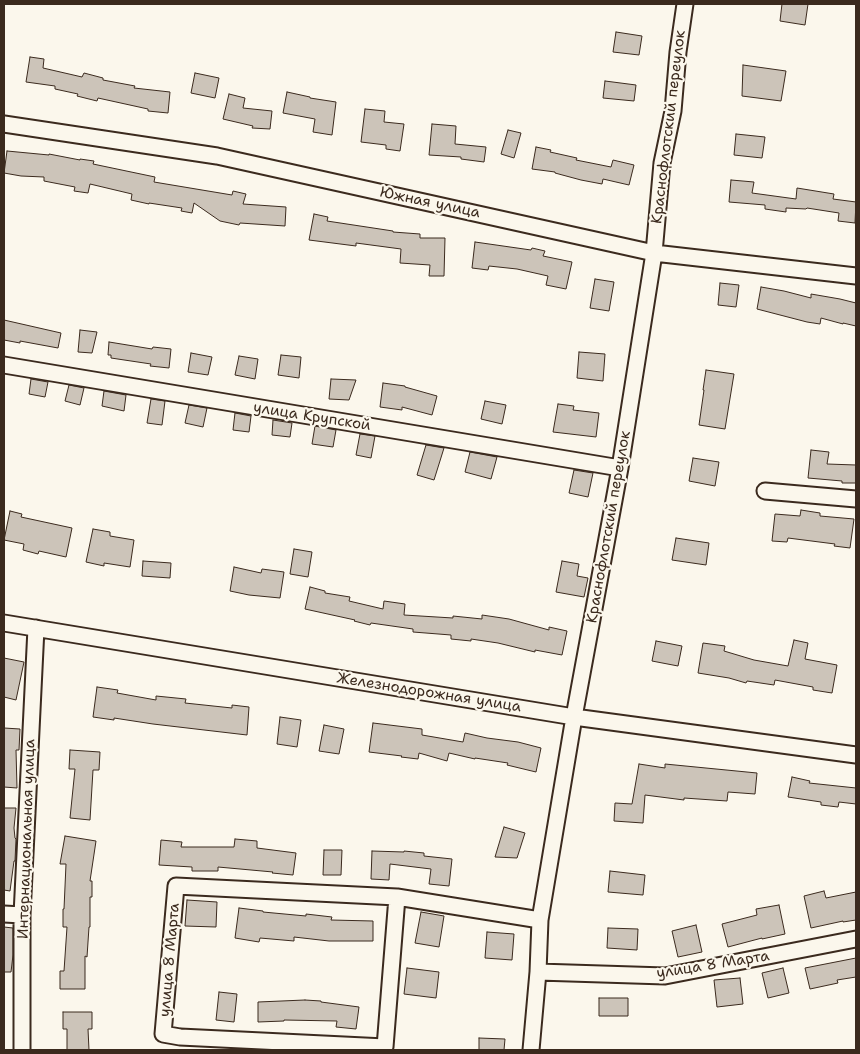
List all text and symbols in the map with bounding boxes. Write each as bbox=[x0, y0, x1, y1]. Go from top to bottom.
street label: Краснофлотский переулок bbox=[648, 29, 690, 225]
street label: Южная улица bbox=[378, 184, 482, 222]
street label: улица Крупской bbox=[252, 399, 372, 435]
street label: Краснофлотский переулок bbox=[583, 429, 635, 625]
street label: Железнодорожная улица bbox=[336, 670, 522, 716]
street label: Интернациональная улица bbox=[15, 739, 39, 939]
street label: улица 8 Марта bbox=[156, 902, 184, 1018]
street label: улица 8 Марта bbox=[655, 947, 771, 983]

